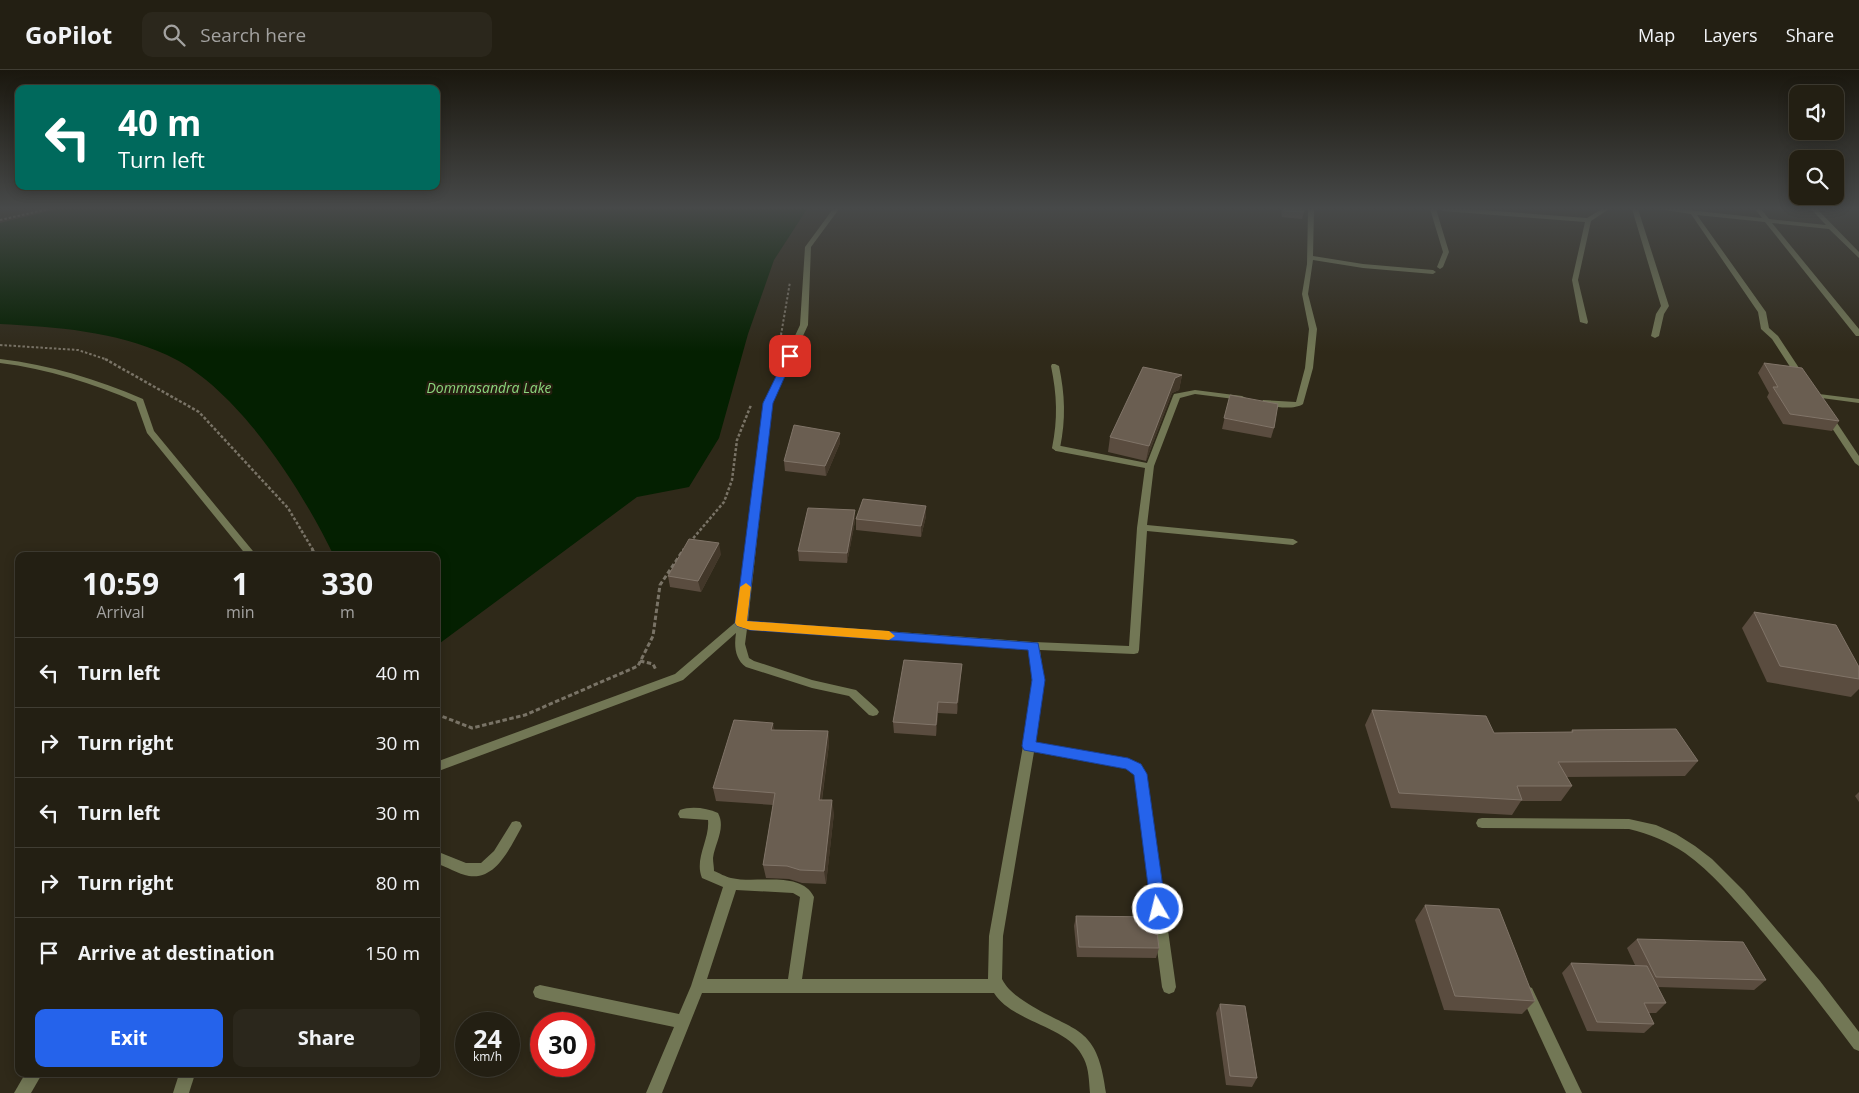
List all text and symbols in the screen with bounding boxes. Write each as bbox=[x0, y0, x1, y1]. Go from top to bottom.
search box bbox=[142, 12, 492, 57]
text: GoPilot bbox=[25, 18, 112, 51]
icon: search bbox=[160, 21, 188, 49]
text: Search here bbox=[200, 22, 306, 48]
text: Map bbox=[1638, 23, 1675, 47]
text: Layers bbox=[1703, 23, 1758, 47]
text: Share bbox=[1786, 23, 1834, 47]
map controls bbox=[1789, 85, 1844, 205]
button: sound bbox=[1789, 85, 1844, 140]
text: 40 m bbox=[118, 99, 201, 146]
icon: left bbox=[35, 105, 100, 170]
text: Turn left bbox=[118, 144, 205, 174]
button: search bbox=[1789, 150, 1844, 205]
pin bbox=[769, 335, 811, 377]
icon: arrive bbox=[776, 342, 804, 370]
water label: Dommasandra Lake bbox=[426, 378, 552, 397]
text: 10:59 bbox=[82, 563, 159, 604]
text: 1 bbox=[232, 563, 249, 604]
text: 330 bbox=[322, 563, 373, 604]
text: Arrival bbox=[96, 601, 145, 623]
text: min bbox=[226, 601, 255, 623]
text: m bbox=[340, 601, 355, 623]
icon: left bbox=[35, 659, 63, 687]
text: Turn left bbox=[78, 660, 160, 686]
text: 40 m bbox=[376, 660, 420, 686]
icon: right bbox=[35, 729, 63, 757]
text: Turn right bbox=[78, 730, 173, 756]
text: 30 m bbox=[376, 730, 420, 756]
icon: left bbox=[35, 799, 63, 827]
text: Turn left bbox=[78, 800, 160, 826]
text: 30 m bbox=[376, 800, 420, 826]
icon: right bbox=[35, 869, 63, 897]
text: Turn right bbox=[78, 870, 173, 896]
text: 80 m bbox=[376, 870, 420, 896]
position arrow bbox=[1131, 882, 1183, 934]
icon: arrive bbox=[35, 939, 63, 967]
text: Arrive at destination bbox=[78, 940, 275, 966]
text: 150 m bbox=[365, 940, 420, 966]
button: Exit bbox=[35, 1009, 223, 1067]
button: Share bbox=[233, 1009, 420, 1067]
speed limit sign: 30 bbox=[530, 1012, 595, 1077]
text: 24 bbox=[473, 1021, 502, 1055]
text: km/h bbox=[473, 1048, 502, 1065]

